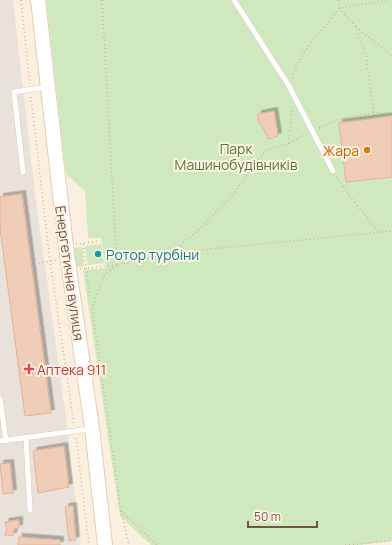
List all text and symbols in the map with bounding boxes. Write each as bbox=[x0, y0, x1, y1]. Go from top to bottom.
park label: Парк Машинобудівників bbox=[175, 139, 298, 174]
place label: Жара bbox=[323, 141, 359, 160]
marker: Жара bbox=[362, 145, 372, 155]
street label: Енергетична вулиця bbox=[51, 204, 89, 342]
place label: Ротор турбіни bbox=[106, 245, 199, 264]
marker: Ротор турбіни bbox=[93, 249, 103, 259]
place label: Аптека 911 bbox=[37, 360, 106, 379]
marker: Аптека 911 bbox=[24, 364, 34, 374]
scale bar bbox=[248, 503, 317, 529]
text: 50 m bbox=[254, 508, 281, 525]

